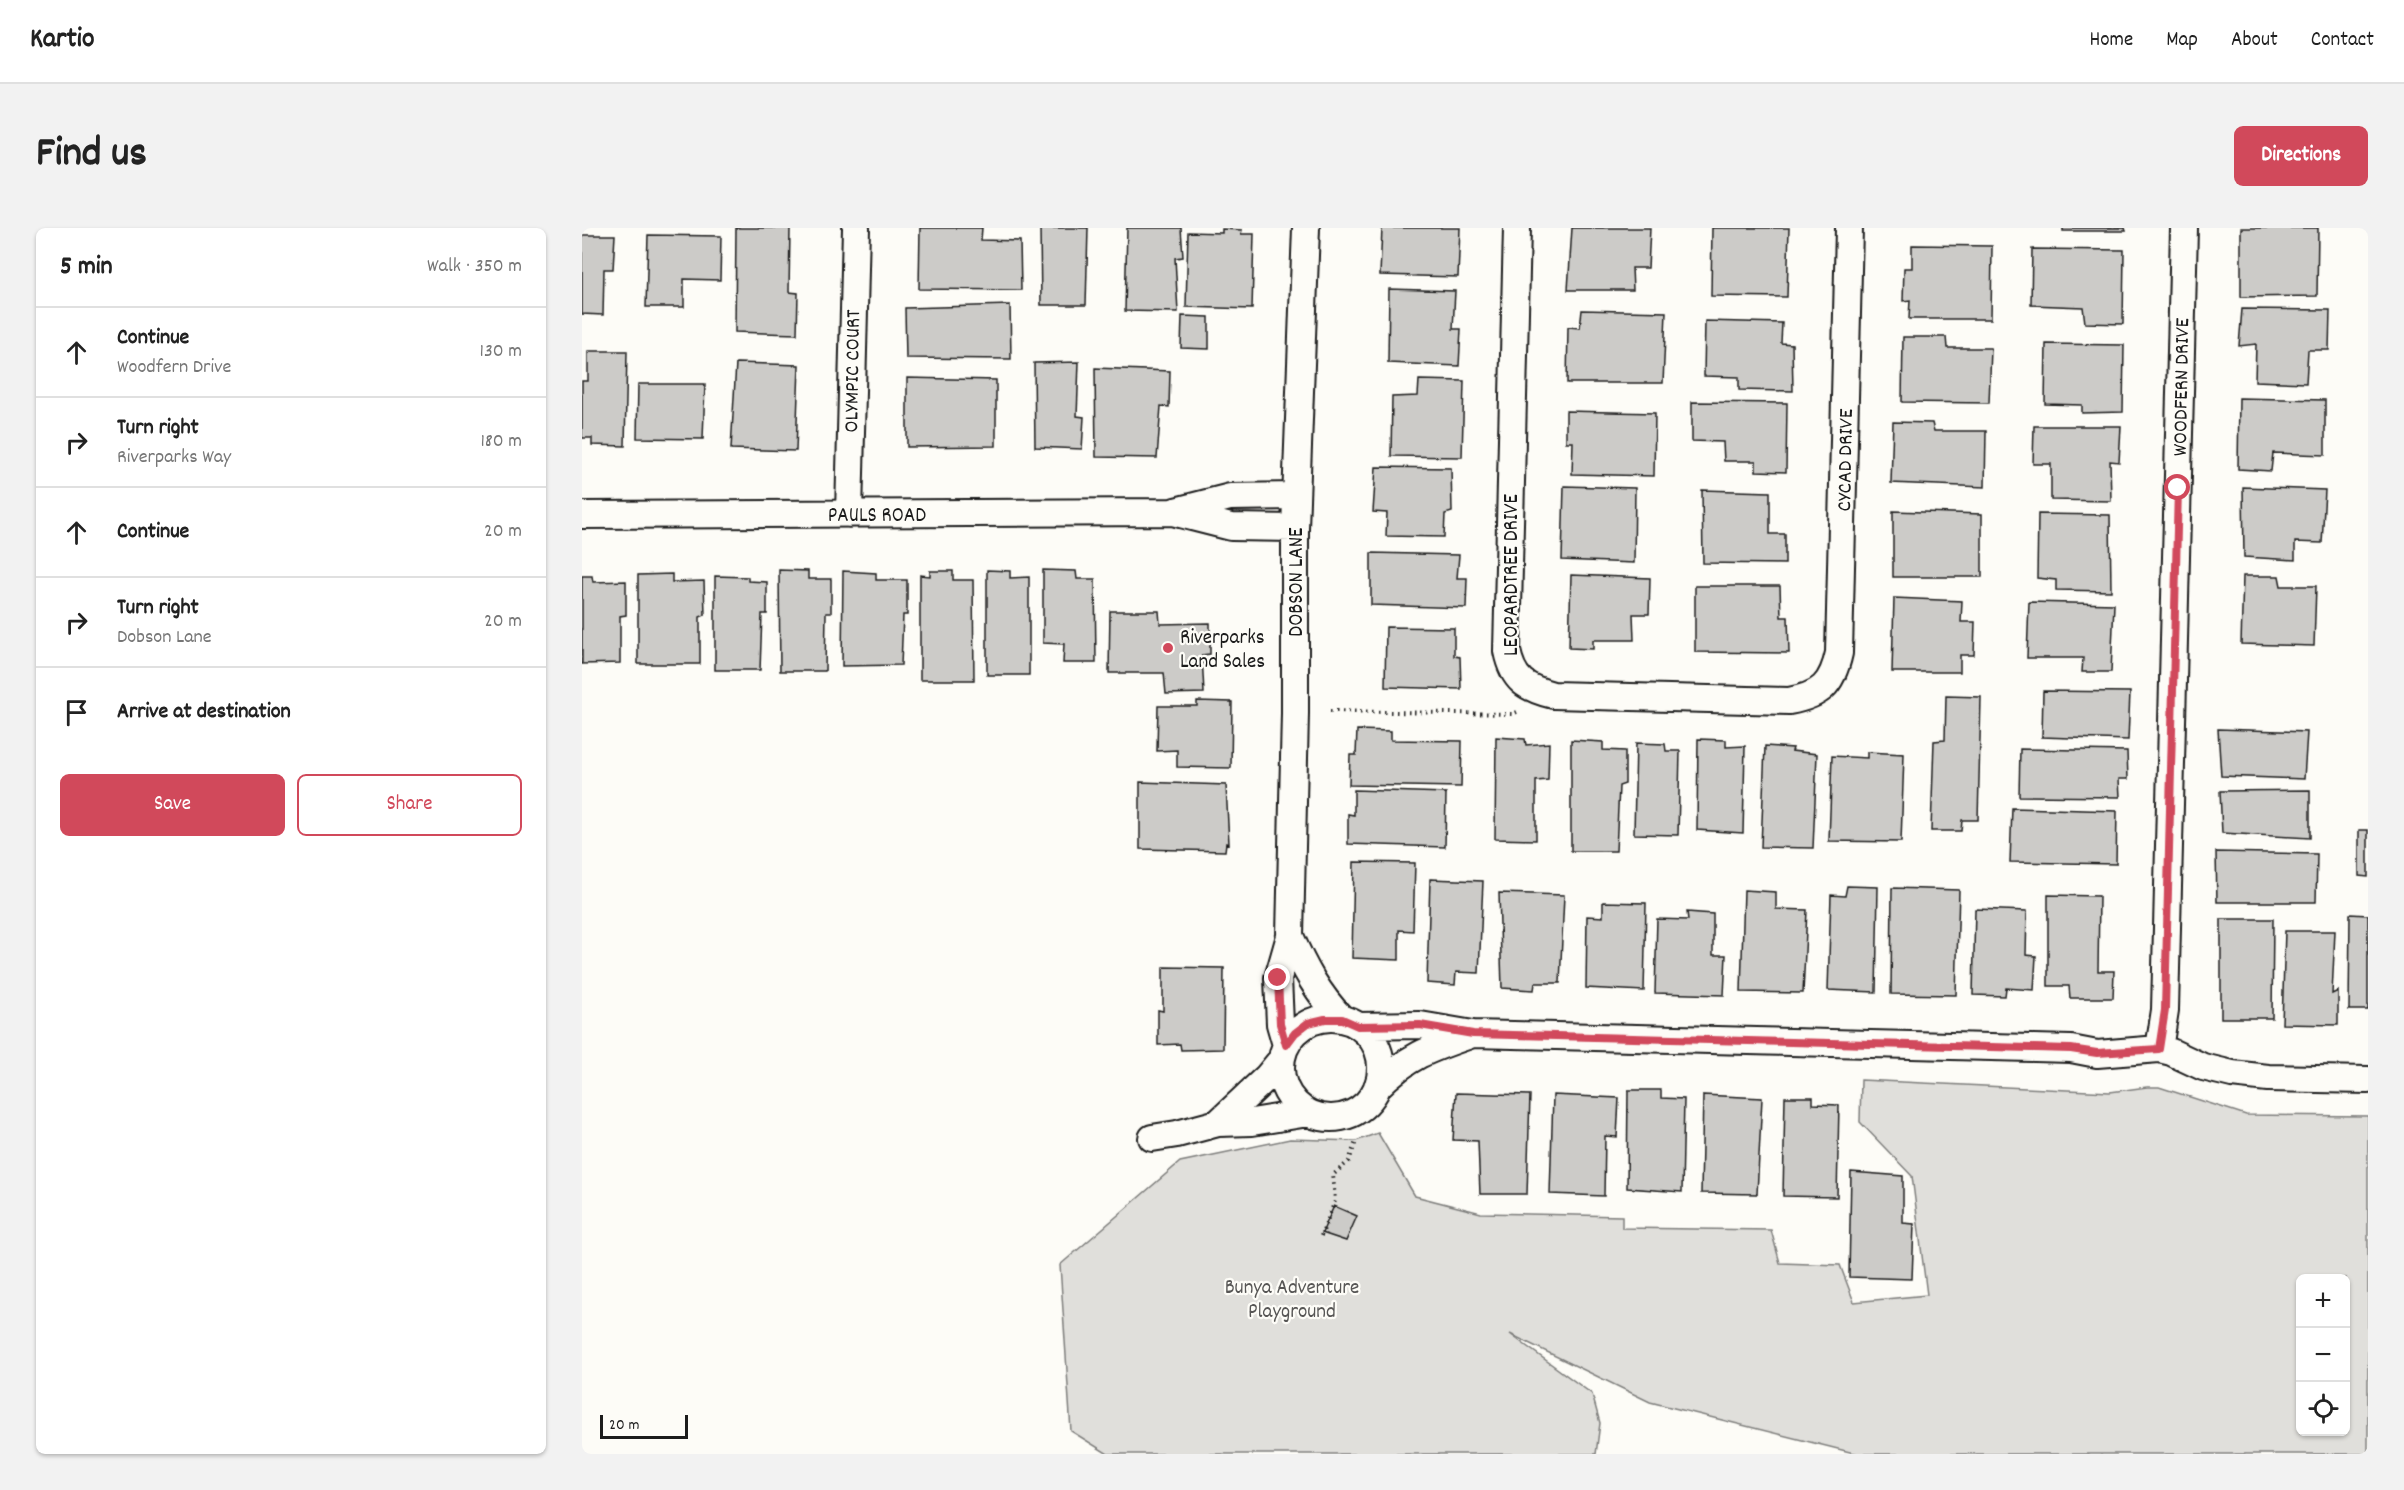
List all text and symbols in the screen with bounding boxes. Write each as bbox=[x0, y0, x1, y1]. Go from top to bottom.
text: Kartio bbox=[30, 21, 94, 61]
text: Home bbox=[2089, 26, 2133, 56]
text: Map bbox=[2166, 26, 2198, 56]
text: About bbox=[2231, 26, 2278, 56]
text: Contact bbox=[2311, 26, 2374, 56]
text: Find us bbox=[36, 126, 147, 186]
button: Directions bbox=[2234, 126, 2368, 186]
text: 5 min bbox=[60, 249, 113, 286]
text: Walk · 350 m bbox=[427, 253, 522, 281]
street label: OLYMPIC COURT bbox=[838, 309, 870, 433]
street label: WOODFERN DRIVE bbox=[2167, 317, 2199, 457]
text: Continue bbox=[117, 323, 189, 354]
icon: ahead bbox=[60, 336, 93, 369]
text: 130 m bbox=[480, 338, 522, 366]
text: Woodfern Drive bbox=[117, 354, 231, 382]
street label: CYCAD DRIVE bbox=[1831, 408, 1863, 512]
text: Turn right bbox=[117, 413, 199, 444]
icon: right bbox=[60, 426, 93, 459]
text: 180 m bbox=[480, 428, 522, 456]
text: Riverparks Way bbox=[117, 444, 231, 472]
route start bbox=[2164, 474, 2190, 500]
street label: LEOPARDTREE DRIVE bbox=[1498, 494, 1528, 656]
street label: PAULS ROAD bbox=[828, 502, 926, 532]
icon: ahead bbox=[60, 516, 93, 549]
text: Continue bbox=[117, 517, 189, 548]
text: 20 m bbox=[484, 518, 522, 546]
street label: DOBSON LANE bbox=[1283, 527, 1313, 637]
text: Turn right bbox=[117, 593, 199, 624]
icon: right bbox=[60, 606, 93, 639]
text: 20 m bbox=[484, 608, 522, 636]
text: Dobson Lane bbox=[117, 624, 212, 652]
place label: Riverparks Land Sales bbox=[1180, 624, 1265, 678]
marker: Riverparks Land Sales bbox=[1161, 641, 1175, 655]
icon: arrive bbox=[60, 696, 93, 729]
text: Arrive at destination bbox=[117, 697, 291, 728]
button: Save bbox=[60, 774, 285, 836]
button: Share bbox=[297, 774, 522, 836]
route end bbox=[1264, 964, 1290, 990]
park label: Bunya Adventure Playground bbox=[1225, 1274, 1359, 1328]
map controls bbox=[2296, 1274, 2350, 1436]
button: + bbox=[2296, 1274, 2350, 1328]
button: − bbox=[2296, 1328, 2350, 1382]
button: locate bbox=[2296, 1382, 2350, 1436]
scale bar bbox=[600, 1412, 688, 1440]
text: 20 m bbox=[609, 1414, 639, 1437]

